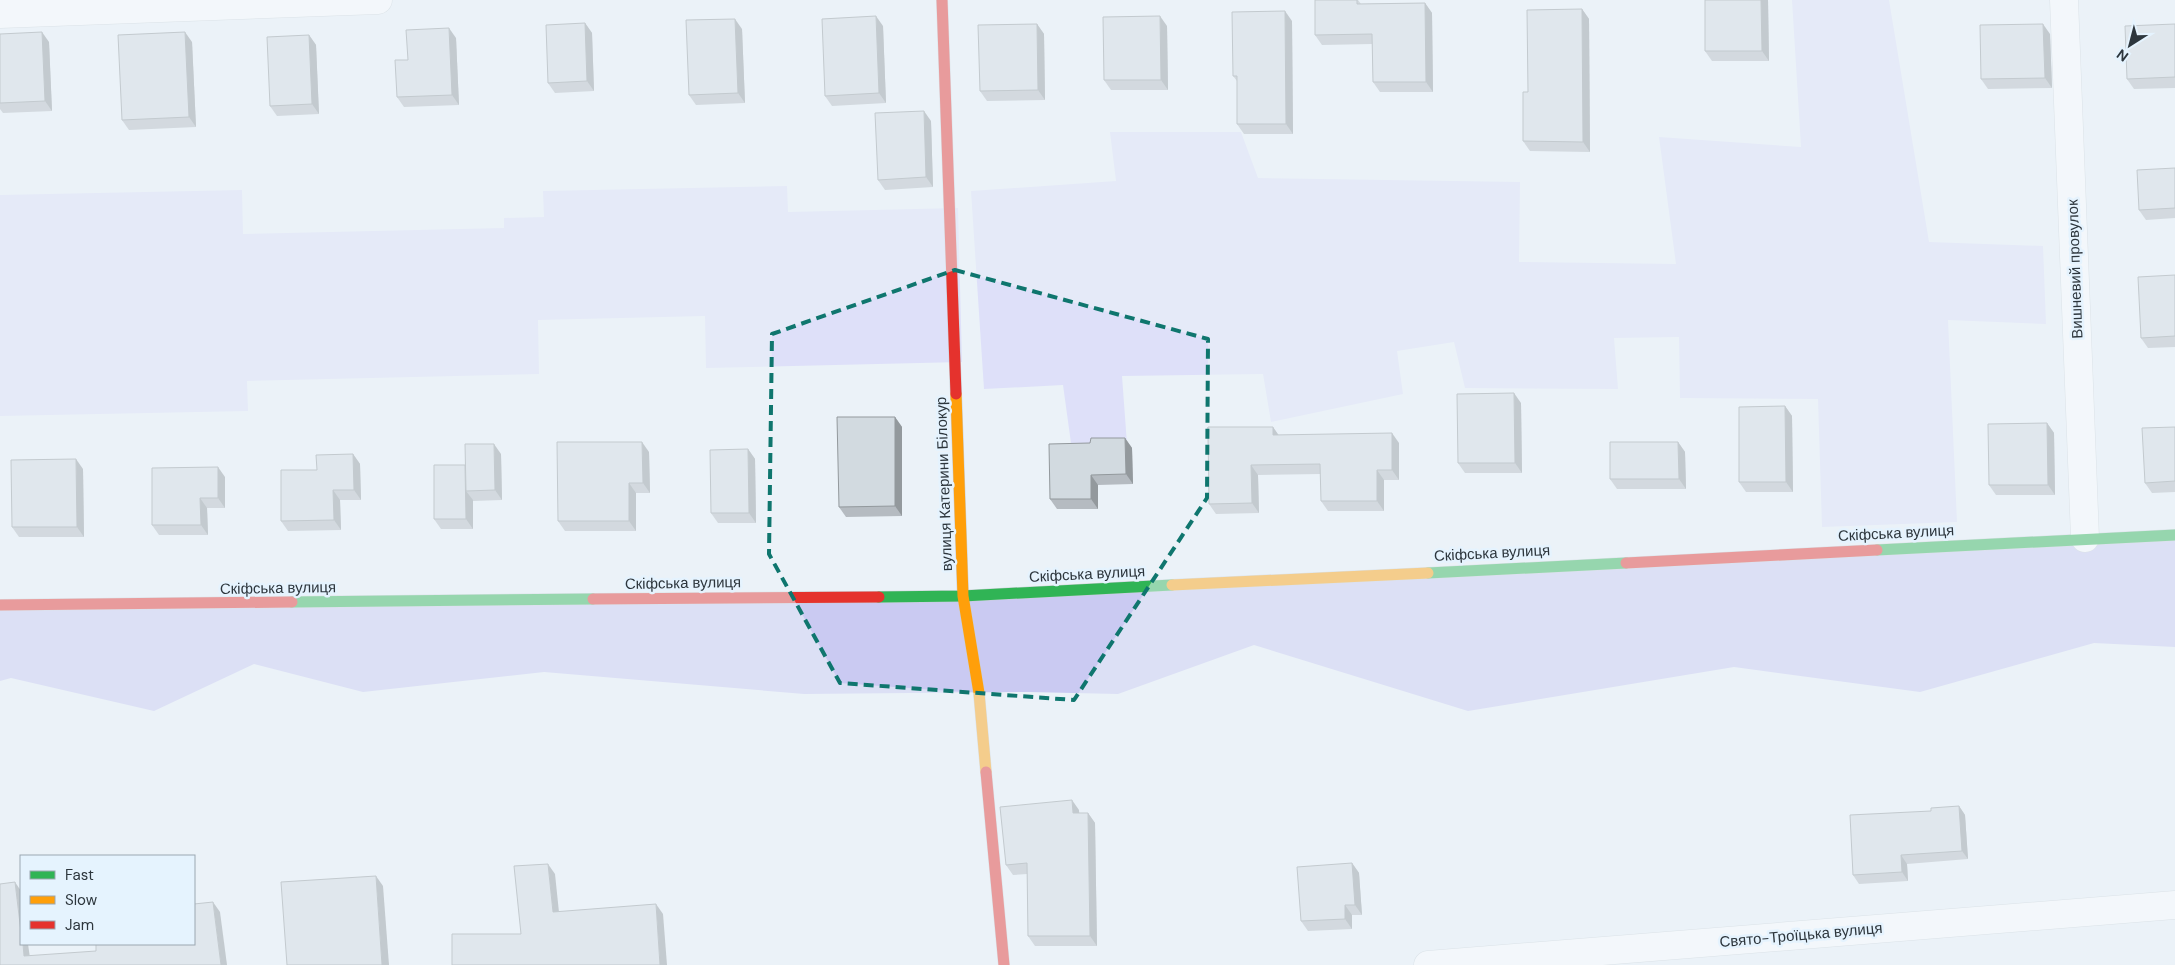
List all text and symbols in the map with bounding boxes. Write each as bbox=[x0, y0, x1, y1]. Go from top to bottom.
north arrow bbox=[2105, 20, 2155, 70]
text: N bbox=[2113, 45, 2132, 66]
street label: Вишневий провулок bbox=[2063, 199, 2087, 339]
street label: вулиця Катерини Білокур bbox=[931, 396, 957, 572]
street label: Скіфська вулиця bbox=[1837, 520, 1955, 546]
street label: Скіфська вулиця bbox=[1433, 540, 1551, 566]
street label: Скіфська вулиця bbox=[1028, 561, 1146, 587]
street label: Скіфська вулиця bbox=[625, 572, 741, 594]
street label: Скіфська вулиця bbox=[220, 577, 336, 599]
legend bbox=[20, 855, 195, 945]
text: Fast bbox=[65, 865, 94, 885]
text: Slow bbox=[65, 890, 98, 910]
text: Jam bbox=[65, 915, 94, 935]
street label: Свято-Троїцька вулиця bbox=[1719, 918, 1883, 952]

